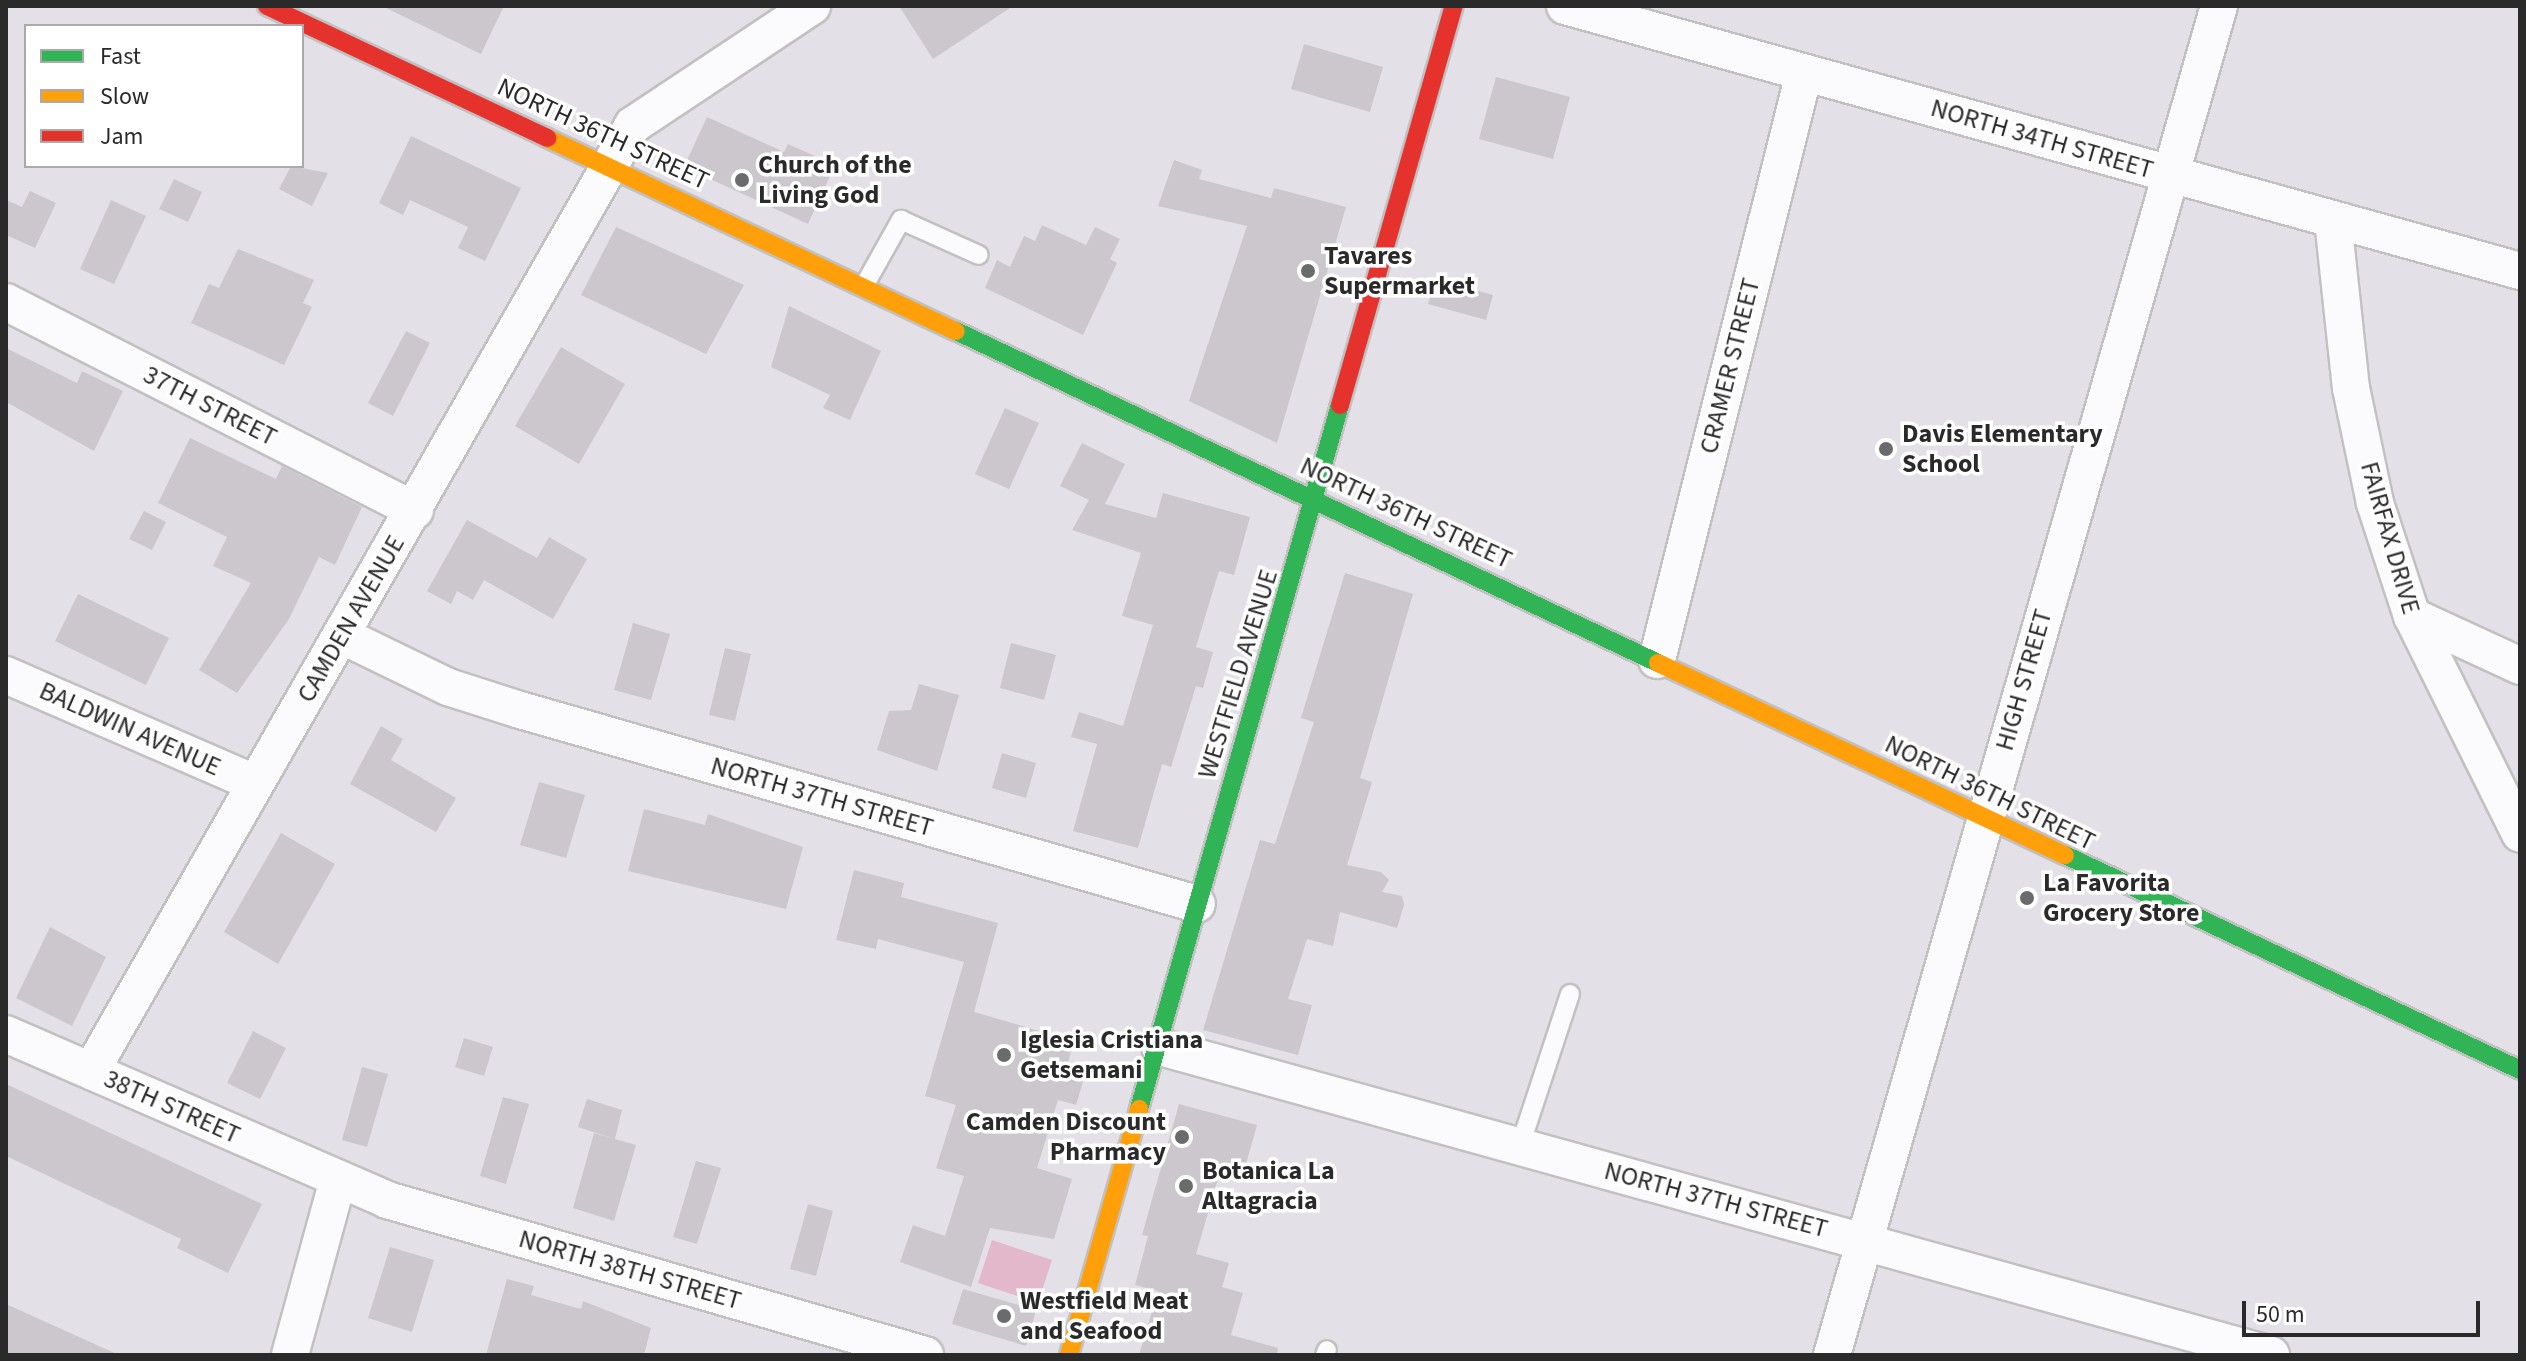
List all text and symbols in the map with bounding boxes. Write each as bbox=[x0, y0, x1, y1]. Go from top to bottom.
legend bbox=[24, 24, 304, 168]
text: Fast bbox=[100, 39, 141, 74]
street label: NORTH 36TH STREET bbox=[492, 71, 714, 197]
text: Slow bbox=[100, 79, 149, 114]
street label: NORTH 34TH STREET bbox=[1927, 92, 2157, 186]
text: Jam bbox=[100, 119, 144, 154]
place label: Church of the Living God bbox=[758, 149, 912, 210]
marker: Church of the Living God bbox=[733, 171, 751, 189]
place label: Tavares Supermarket bbox=[1324, 240, 1475, 302]
marker: Tavares Supermarket bbox=[1299, 262, 1317, 280]
street label: CRAMER STREET bbox=[1693, 275, 1767, 457]
street label: 37TH STREET bbox=[138, 359, 282, 453]
place label: Davis Elementary School bbox=[1902, 418, 2103, 480]
marker: Davis Elementary School bbox=[1877, 440, 1895, 458]
street label: NORTH 36TH STREET bbox=[1295, 450, 1517, 576]
street label: FAIRFAX DRIVE bbox=[2353, 458, 2427, 618]
street label: CAMDEN AVENUE bbox=[291, 530, 411, 708]
street label: WESTFIELD AVENUE bbox=[1191, 566, 1285, 782]
street label: HIGH STREET bbox=[1989, 606, 2059, 754]
street label: BALDWIN AVENUE bbox=[34, 675, 226, 783]
street label: NORTH 36TH STREET bbox=[1880, 729, 2100, 857]
street label: NORTH 37TH STREET bbox=[707, 750, 937, 844]
place label: La Favorita Grocery Store bbox=[2043, 867, 2199, 928]
marker: La Favorita Grocery Store bbox=[2018, 889, 2036, 907]
place label: Iglesia Cristiana Getsemani bbox=[1020, 1024, 1203, 1086]
marker: Iglesia Cristiana Getsemani bbox=[995, 1046, 1013, 1064]
street label: 38TH STREET bbox=[99, 1063, 245, 1151]
place label: Camden Discount Pharmacy bbox=[966, 1106, 1166, 1168]
marker: Camden Discount Pharmacy bbox=[1173, 1128, 1191, 1146]
place label: Botanica La Altagracia bbox=[1202, 1155, 1335, 1216]
street label: NORTH 37TH STREET bbox=[1601, 1155, 1831, 1245]
marker: Botanica La Altagracia bbox=[1177, 1177, 1195, 1195]
street label: NORTH 38TH STREET bbox=[515, 1223, 745, 1317]
place label: Westfield Meat and Seafood bbox=[1020, 1285, 1188, 1346]
scale bar bbox=[2246, 1285, 2484, 1335]
text: 50 m bbox=[2256, 1297, 2305, 1332]
marker: Westfield Meat and Seafood bbox=[995, 1307, 1013, 1325]

